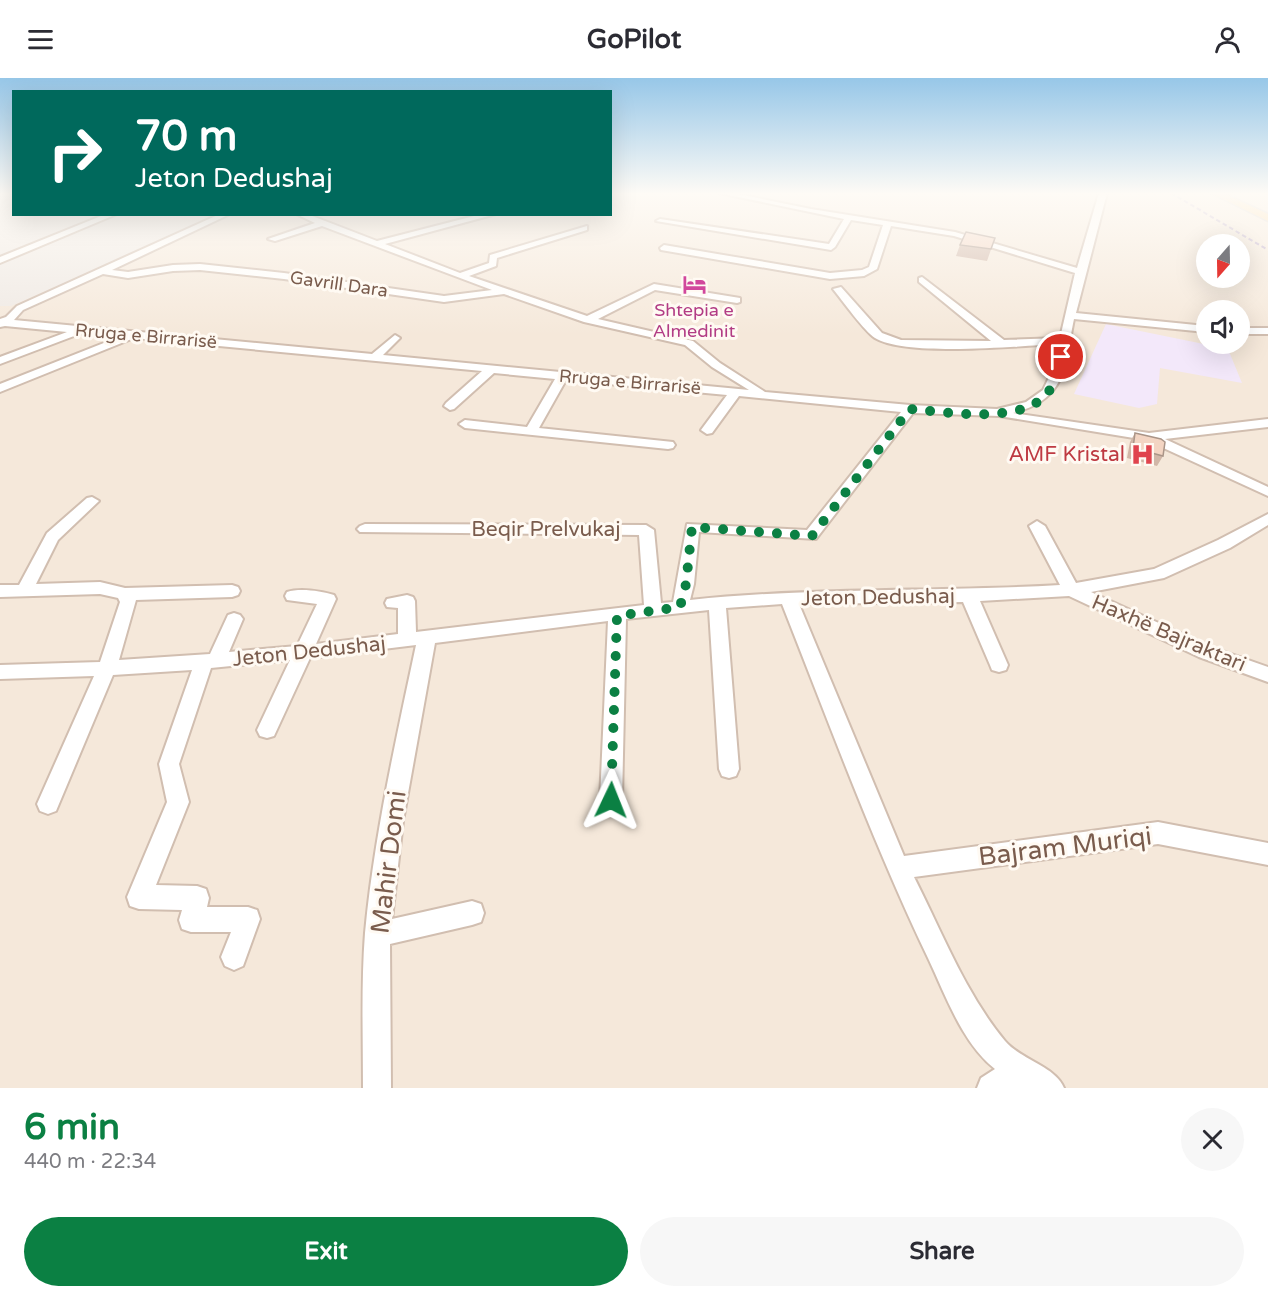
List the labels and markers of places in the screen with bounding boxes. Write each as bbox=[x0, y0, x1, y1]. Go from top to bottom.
hotel icon: Shtepia e Almedinit bbox=[681, 271, 707, 297]
place label: Shtepia e Almedinit bbox=[653, 299, 735, 342]
pin bbox=[1035, 331, 1086, 382]
hospital icon: AMF Kristal bbox=[1130, 441, 1156, 467]
place label: AMF Kristal bbox=[1008, 442, 1125, 467]

